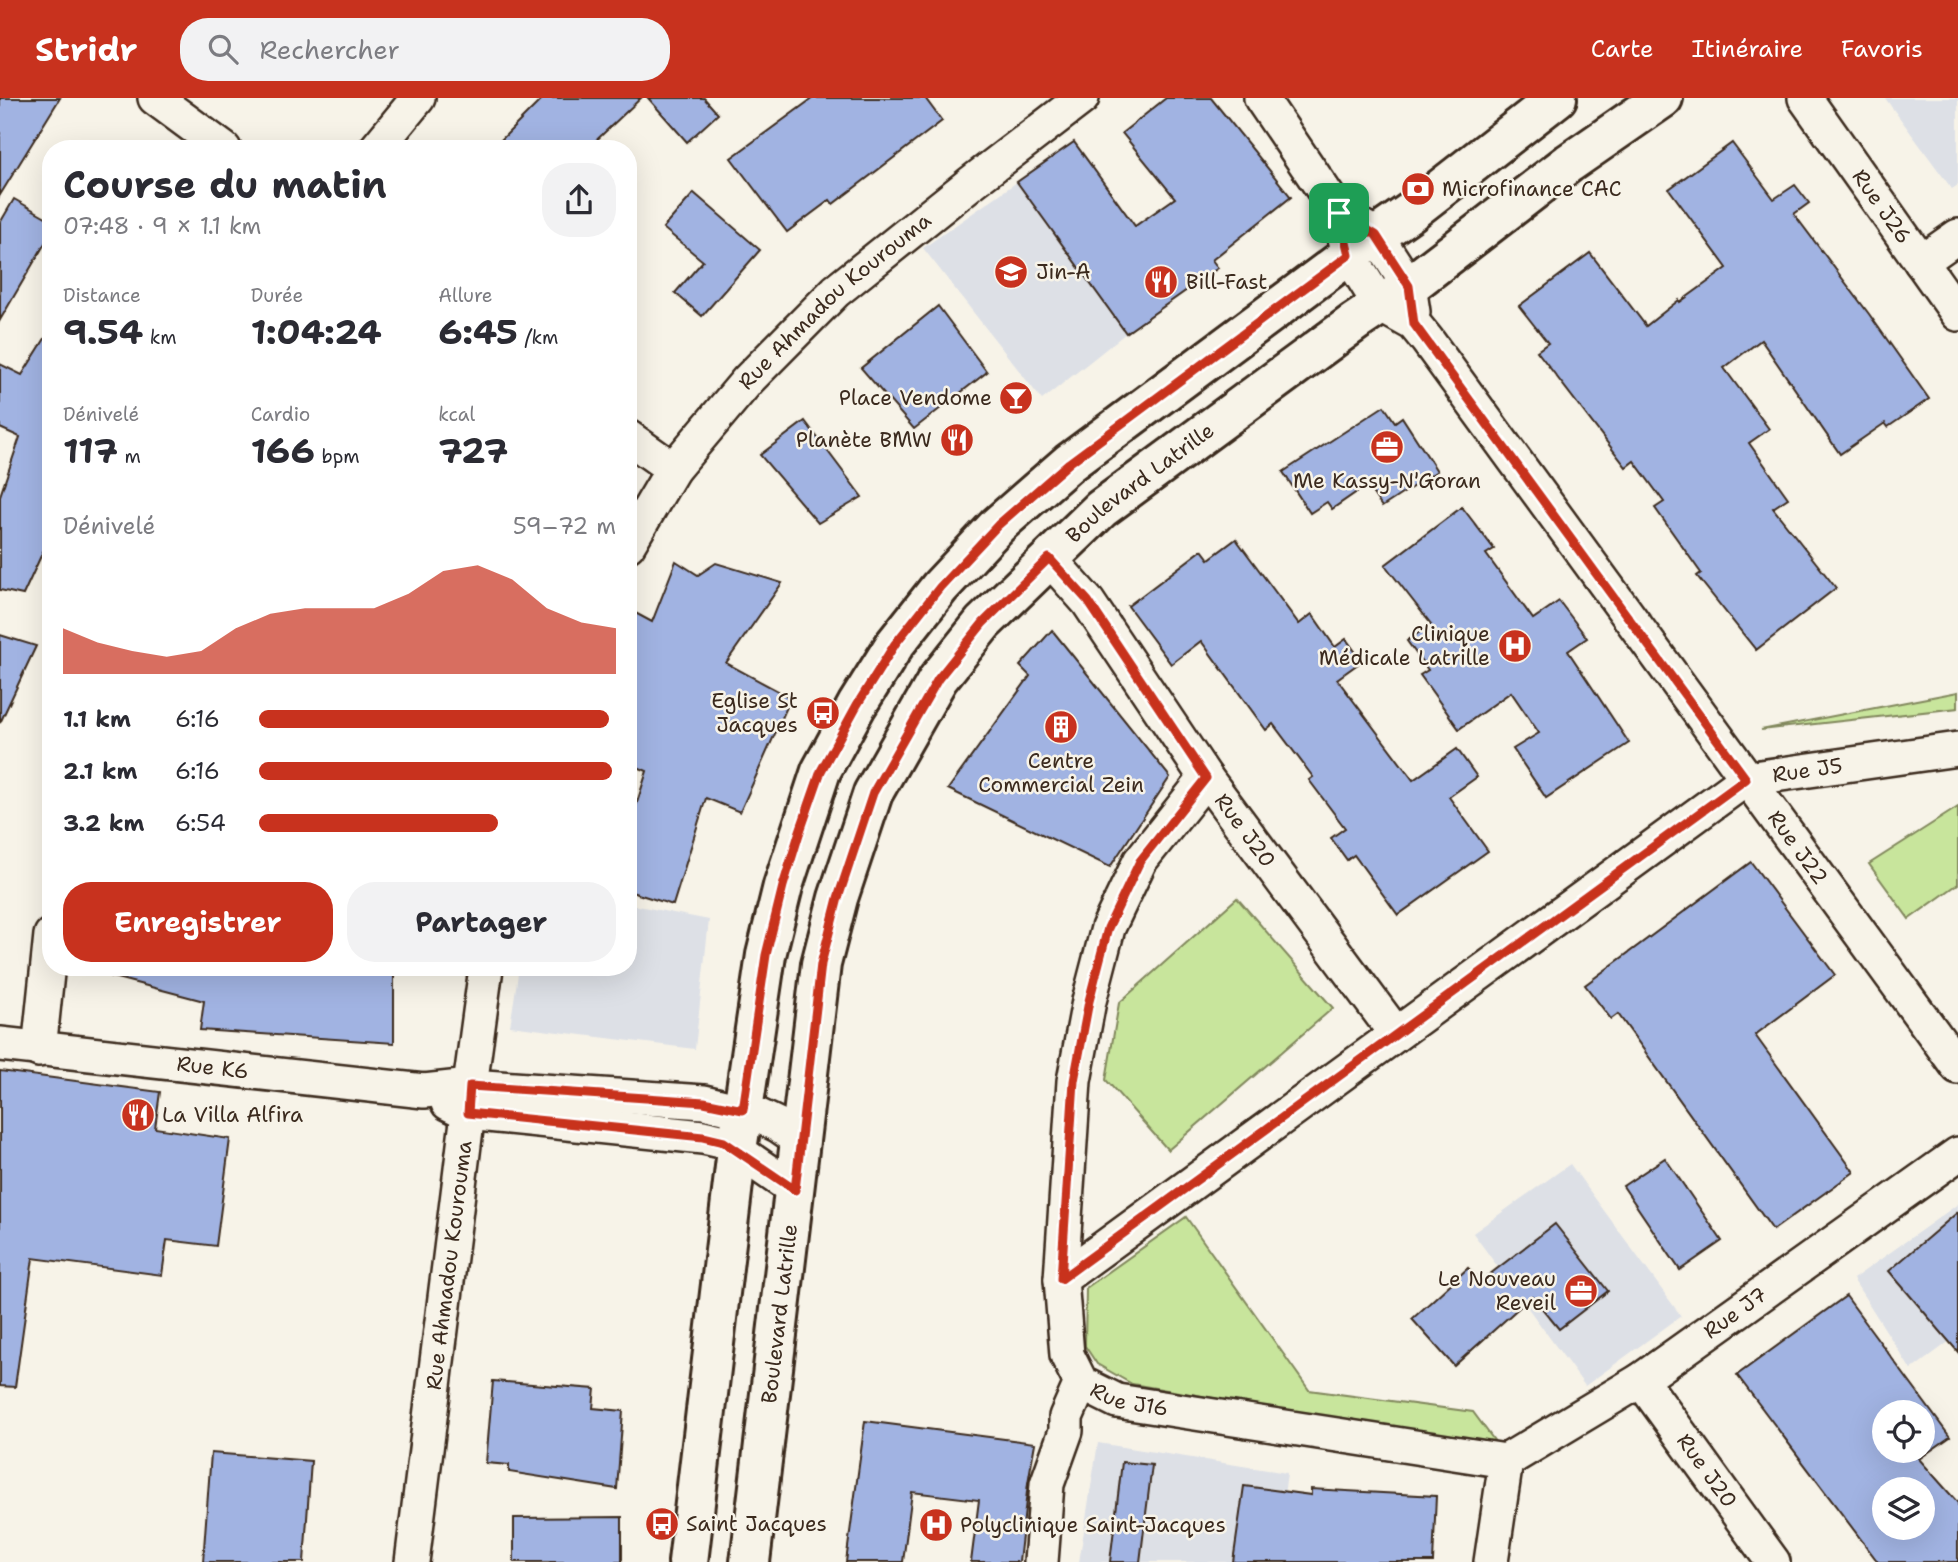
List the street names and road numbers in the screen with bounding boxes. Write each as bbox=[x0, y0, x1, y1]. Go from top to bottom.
street label: Rue J26 bbox=[1846, 164, 1918, 249]
street label: Rue Ahmadou Kourouma bbox=[732, 206, 937, 395]
street label: Boulevard Latrille bbox=[1060, 416, 1220, 549]
street label: Rue J5 bbox=[1770, 752, 1844, 789]
street label: Rue J20 bbox=[1208, 788, 1282, 873]
street label: Rue J22 bbox=[1761, 805, 1834, 890]
street label: Rue K6 bbox=[175, 1050, 250, 1085]
street label: Rue Ahmadou Kourouma bbox=[420, 1139, 478, 1392]
street label: Boulevard Latrille bbox=[755, 1222, 804, 1405]
street label: Rue J7 bbox=[1698, 1281, 1773, 1345]
street label: Rue J16 bbox=[1085, 1376, 1170, 1423]
street label: Rue J20 bbox=[1670, 1428, 1743, 1514]

